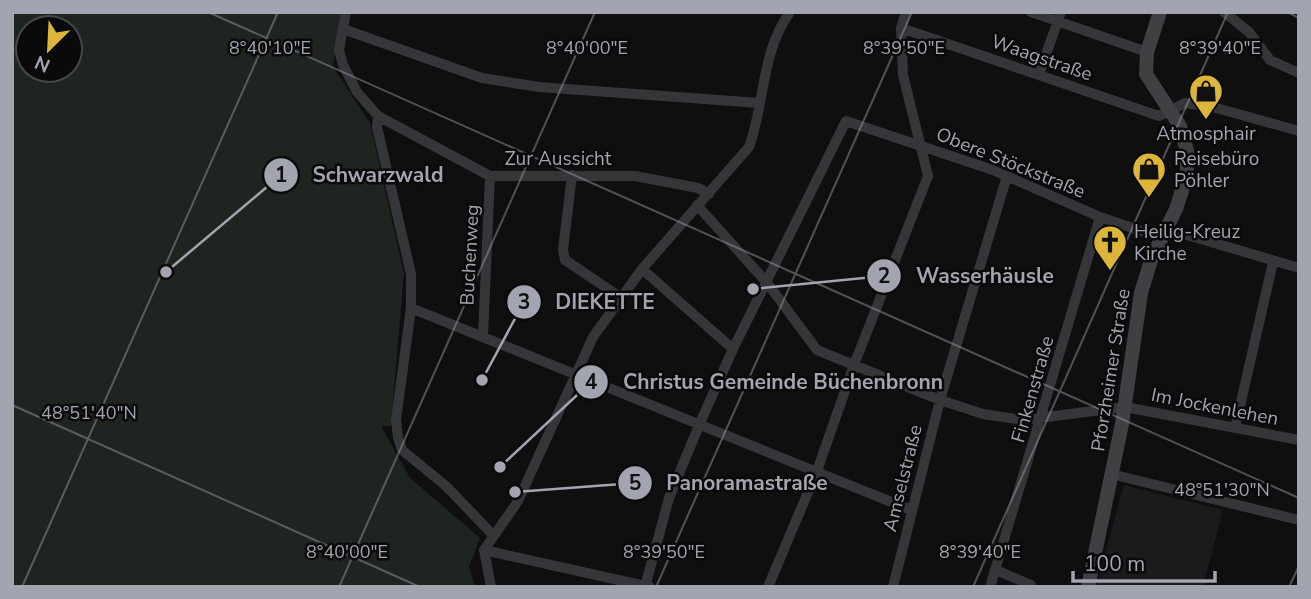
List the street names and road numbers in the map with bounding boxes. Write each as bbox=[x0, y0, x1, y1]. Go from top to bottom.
street label: Waagstraße bbox=[988, 29, 1096, 87]
street label: Obere Stöckstraße bbox=[932, 121, 1089, 205]
street label: Zur Aussicht bbox=[505, 146, 612, 172]
street label: Buchenweg bbox=[454, 204, 486, 306]
street label: Pforzheimer Straße bbox=[1085, 287, 1137, 453]
street label: Finkenstraße bbox=[1005, 333, 1061, 446]
street label: Im Jockenlehen bbox=[1149, 382, 1281, 432]
street label: Amselstraße bbox=[877, 422, 929, 534]

